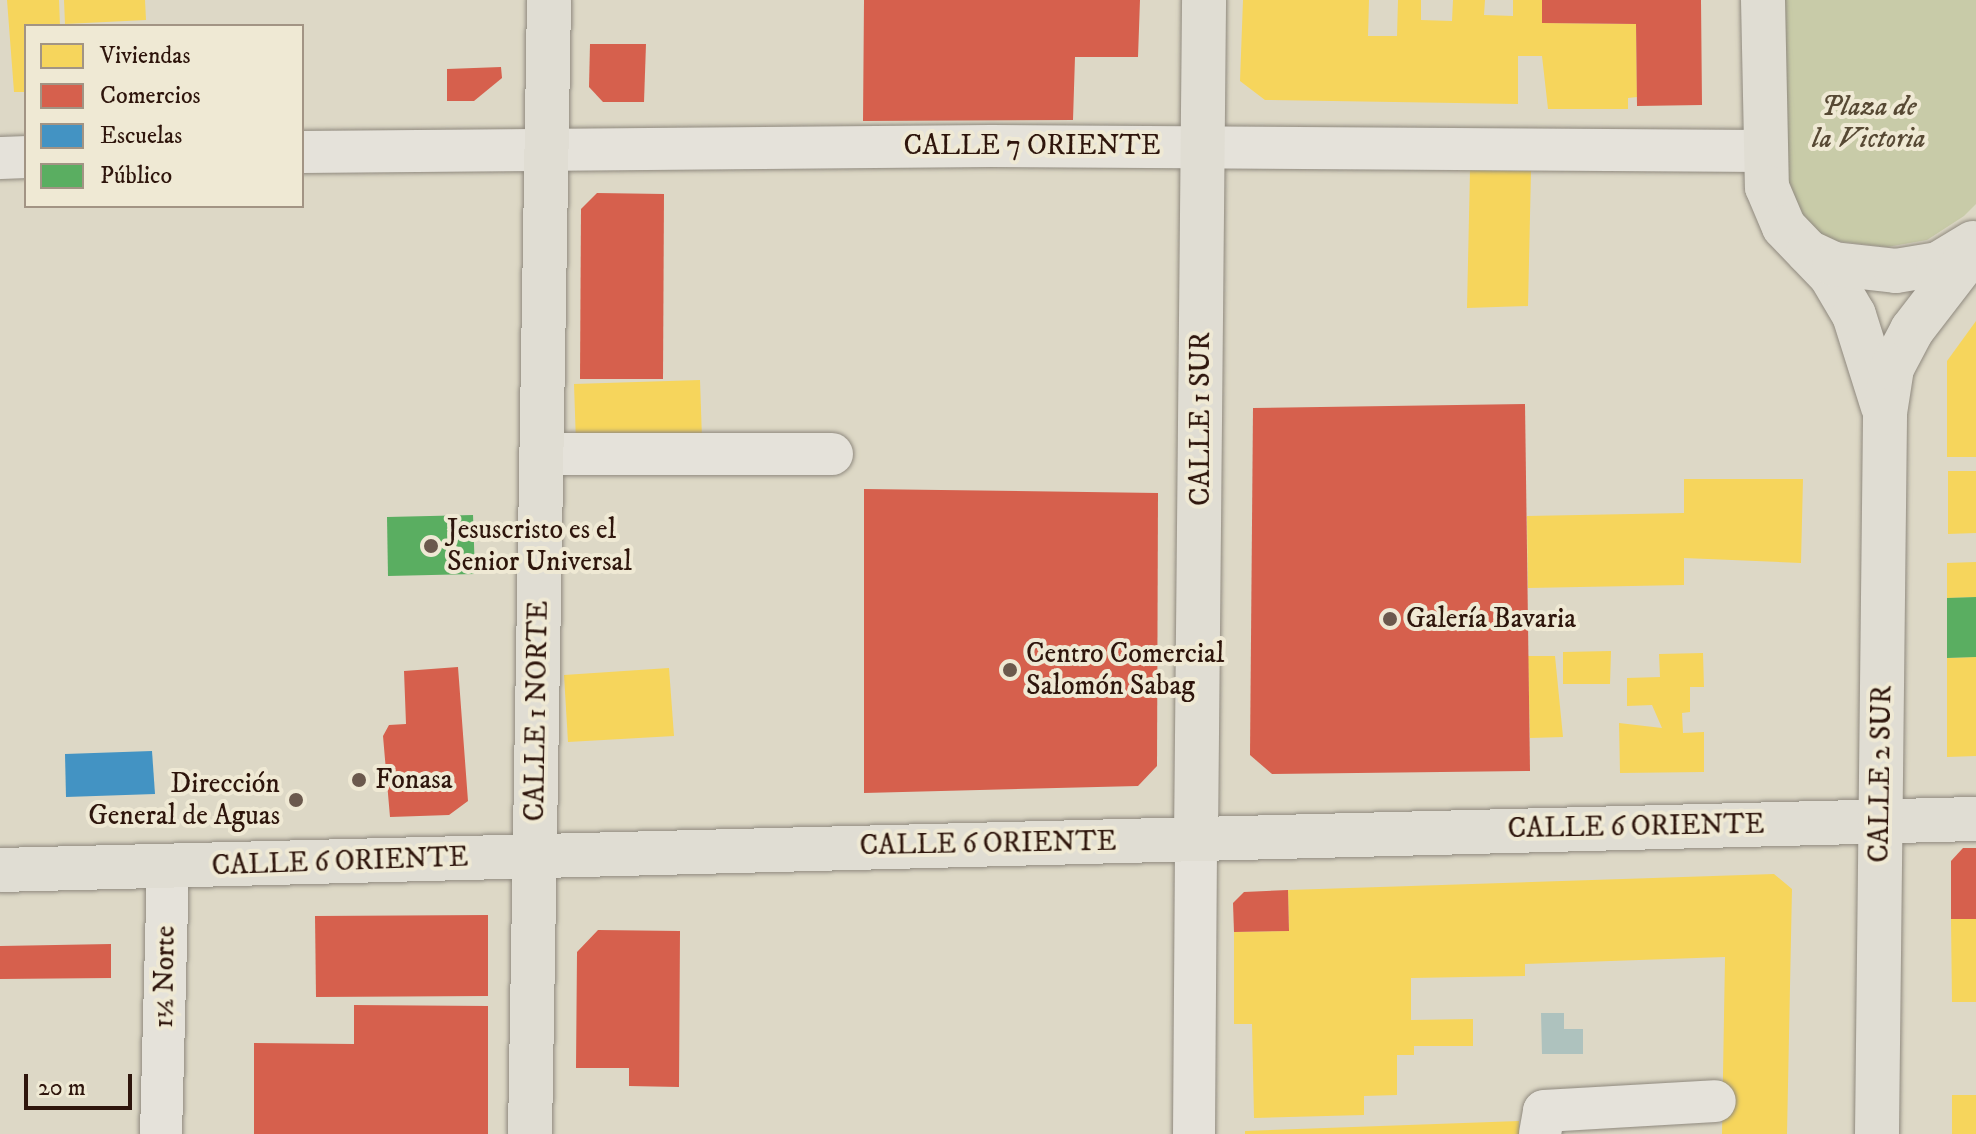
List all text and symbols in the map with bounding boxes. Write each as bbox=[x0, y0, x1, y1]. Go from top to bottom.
legend bbox=[24, 24, 304, 208]
text: Viviendas bbox=[100, 41, 191, 71]
text: Comercios bbox=[100, 81, 201, 111]
park label: Plaza de la Victoria bbox=[1812, 90, 1926, 156]
text: Escuelas bbox=[100, 121, 182, 151]
street label: CALLE 7 ORIENTE bbox=[904, 129, 1160, 163]
text: Público bbox=[100, 161, 172, 191]
street label: CALLE 1 SUR bbox=[1184, 332, 1218, 506]
place label: Jesuscristo es el Senior Universal bbox=[447, 513, 632, 579]
marker: Jesuscristo es el Senior Universal bbox=[422, 537, 440, 555]
street label: CALLE 1 NORTE bbox=[518, 600, 556, 822]
place label: Galería Bavaria bbox=[1406, 602, 1576, 636]
marker: Galería Bavaria bbox=[1381, 610, 1399, 628]
place label: Centro Comercial Salomón Sabag bbox=[1026, 637, 1224, 703]
marker: Centro Comercial Salomón Sabag bbox=[1001, 661, 1019, 679]
street label: CALLE 2 SUR bbox=[1863, 685, 1899, 863]
place label: Fonasa bbox=[375, 763, 453, 797]
place label: Dirección General de Aguas bbox=[88, 767, 280, 833]
marker: Fonasa bbox=[350, 771, 368, 789]
marker: Dirección General de Aguas bbox=[287, 791, 305, 809]
street label: CALLE 6 ORIENTE bbox=[1507, 808, 1765, 846]
street label: CALLE 6 ORIENTE bbox=[859, 825, 1117, 863]
street label: CALLE 6 ORIENTE bbox=[211, 841, 469, 883]
street label: 1½ Norte bbox=[147, 925, 183, 1029]
scale bar bbox=[28, 1058, 136, 1108]
text: 20 m bbox=[38, 1073, 86, 1103]

